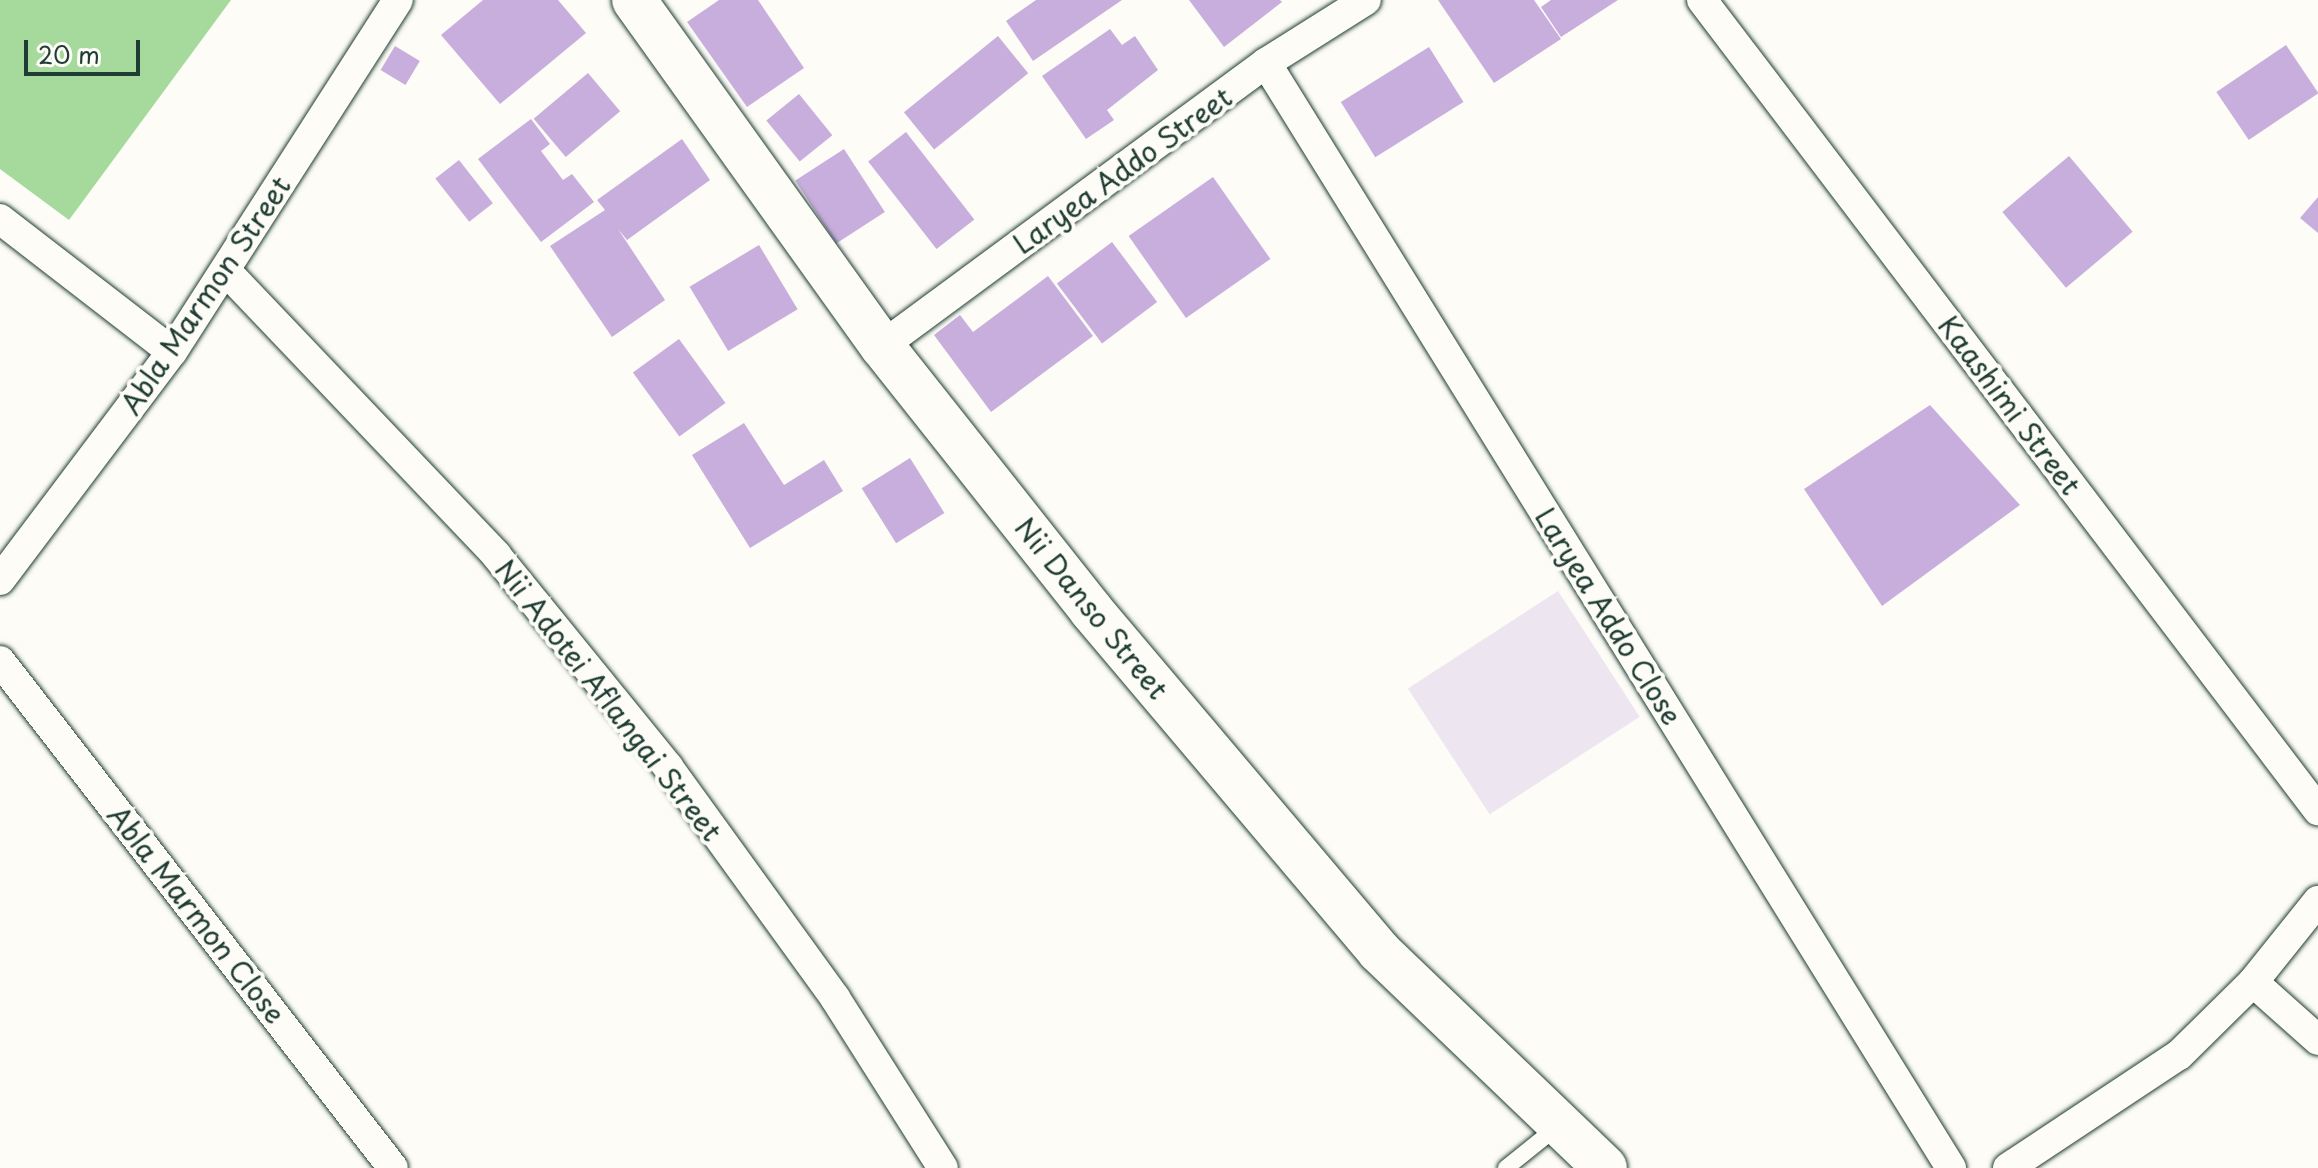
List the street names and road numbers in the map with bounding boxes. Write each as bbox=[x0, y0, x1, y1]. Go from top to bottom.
street label: Laryea Addo Street bbox=[1006, 79, 1238, 261]
street label: Abla Marmon Street bbox=[113, 170, 297, 420]
street label: Kaashimi Street bbox=[1931, 308, 2089, 502]
street label: Laryea Addo Close bbox=[1528, 501, 1690, 731]
street label: Nii Danso Street bbox=[1009, 511, 1175, 705]
street label: Nii Adotei Aflangai Street bbox=[488, 551, 730, 849]
street label: Abla Marmon Close bbox=[101, 798, 293, 1030]

